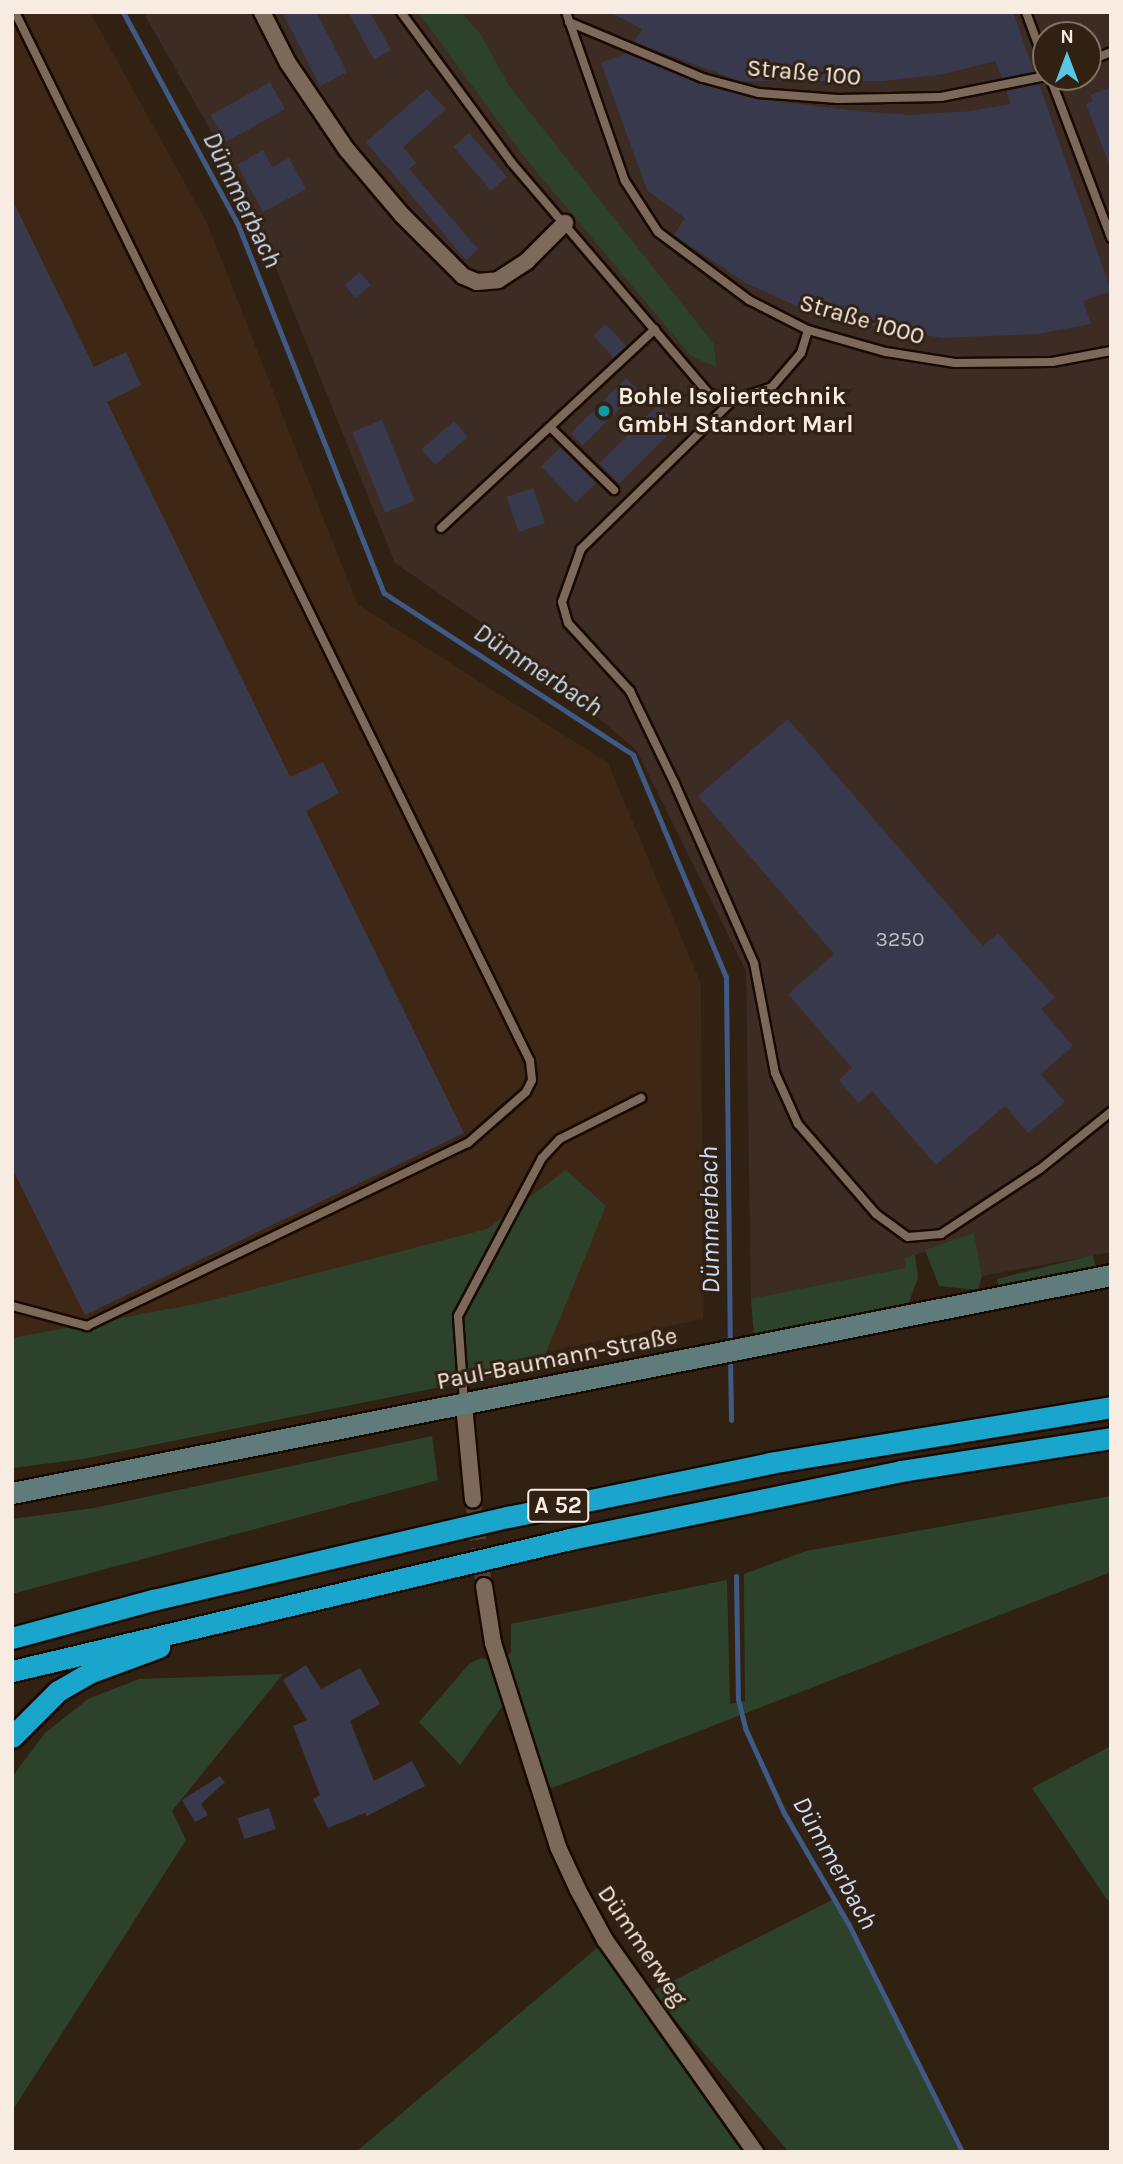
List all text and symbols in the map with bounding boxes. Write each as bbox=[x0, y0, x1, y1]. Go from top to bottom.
north arrow bbox=[1032, 21, 1102, 91]
text: N bbox=[1060, 26, 1074, 48]
street label: Straße 100 bbox=[746, 54, 862, 92]
water label: Dümmerbach bbox=[196, 127, 288, 273]
street label: Straße 1000 bbox=[796, 288, 928, 352]
place label: Bohle Isoliertechnik GmbH Standort Marl bbox=[618, 383, 854, 439]
marker: Bohle Isoliertechnik GmbH Standort Marl bbox=[596, 403, 612, 419]
water label: Dümmerbach bbox=[468, 617, 608, 723]
house number: 3250 bbox=[876, 926, 924, 952]
water label: Dümmerbach bbox=[693, 1146, 727, 1294]
street label: Paul-Baumann-Straße bbox=[434, 1322, 680, 1396]
road number: A 52 bbox=[526, 1486, 590, 1526]
water label: Dümmerbach bbox=[786, 1791, 884, 1935]
street label: Dümmerweg bbox=[591, 1880, 693, 2012]

